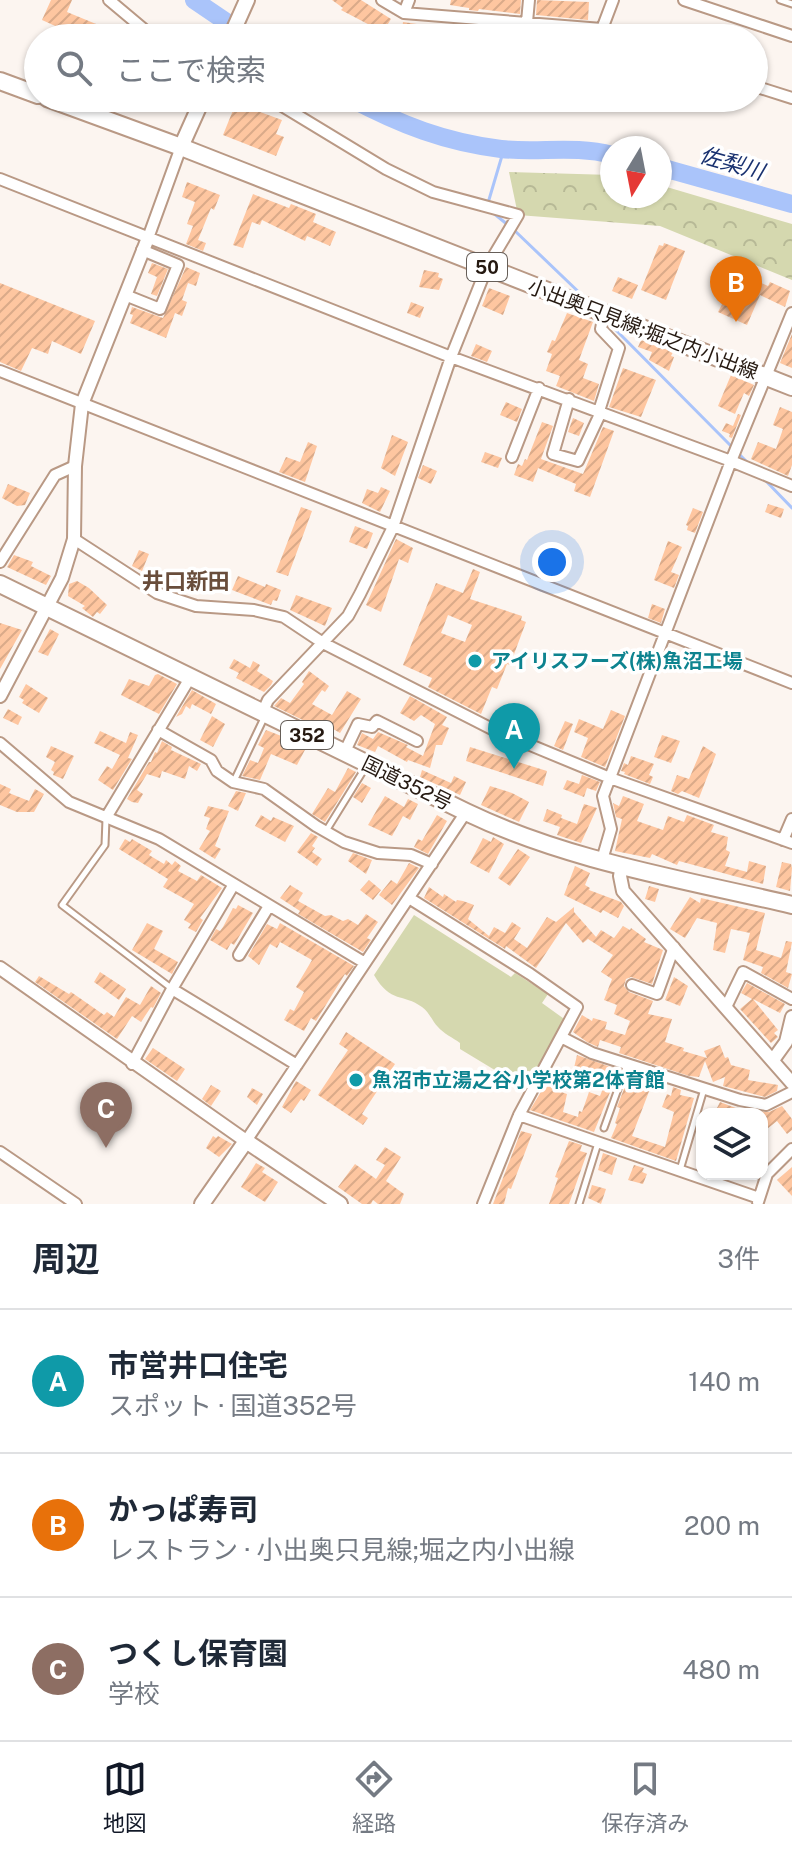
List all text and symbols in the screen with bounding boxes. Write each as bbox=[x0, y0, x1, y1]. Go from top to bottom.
search box bbox=[24, 24, 768, 112]
icon: search bbox=[52, 46, 96, 90]
text: ここで検索 bbox=[116, 52, 266, 88]
north arrow bbox=[600, 136, 672, 208]
water label: 佐梨川 bbox=[697, 141, 769, 185]
road number: 50 bbox=[467, 253, 507, 281]
pin: B bbox=[710, 256, 762, 322]
street label: 小出奥只見線;堀之内小出線 bbox=[524, 274, 762, 384]
your location bbox=[532, 542, 572, 582]
district label: 井口新田 bbox=[142, 568, 230, 594]
place label: アイリスフーズ(株)魚沼工場 bbox=[491, 649, 742, 673]
marker: アイリスフーズ(株)魚沼工場 bbox=[466, 652, 484, 670]
pin: A bbox=[488, 703, 540, 769]
road number: 352 bbox=[281, 721, 333, 749]
street label: 国道352号 bbox=[358, 751, 456, 815]
place label: 魚沼市立湯之谷小学校第2体育館 bbox=[372, 1068, 665, 1092]
marker: 魚沼市立湯之谷小学校第2体育館 bbox=[347, 1071, 365, 1089]
pin: C bbox=[80, 1082, 132, 1148]
map controls bbox=[696, 1108, 768, 1180]
button: layers bbox=[696, 1108, 768, 1180]
text: 周辺 bbox=[32, 1239, 100, 1279]
text: 3件 bbox=[718, 1243, 760, 1274]
text: 市営井口住宅 bbox=[108, 1347, 288, 1383]
text: A bbox=[49, 1366, 67, 1397]
text: 140 m bbox=[688, 1366, 760, 1397]
text: スポット · 国道352号 bbox=[108, 1390, 357, 1421]
text: かっぱ寿司 bbox=[108, 1491, 258, 1527]
text: B bbox=[49, 1510, 67, 1541]
text: 200 m bbox=[684, 1510, 760, 1541]
text: レストラン · 小出奥只見線;堀之内小出線 bbox=[108, 1534, 575, 1565]
text: つくし保育園 bbox=[108, 1635, 288, 1671]
text: C bbox=[49, 1654, 67, 1685]
text: 480 m bbox=[682, 1654, 760, 1685]
text: 学校 bbox=[108, 1678, 160, 1709]
tab: 地図 bbox=[103, 1757, 147, 1837]
tab: 経路 bbox=[352, 1757, 396, 1837]
tab: 保存済み bbox=[601, 1757, 689, 1837]

